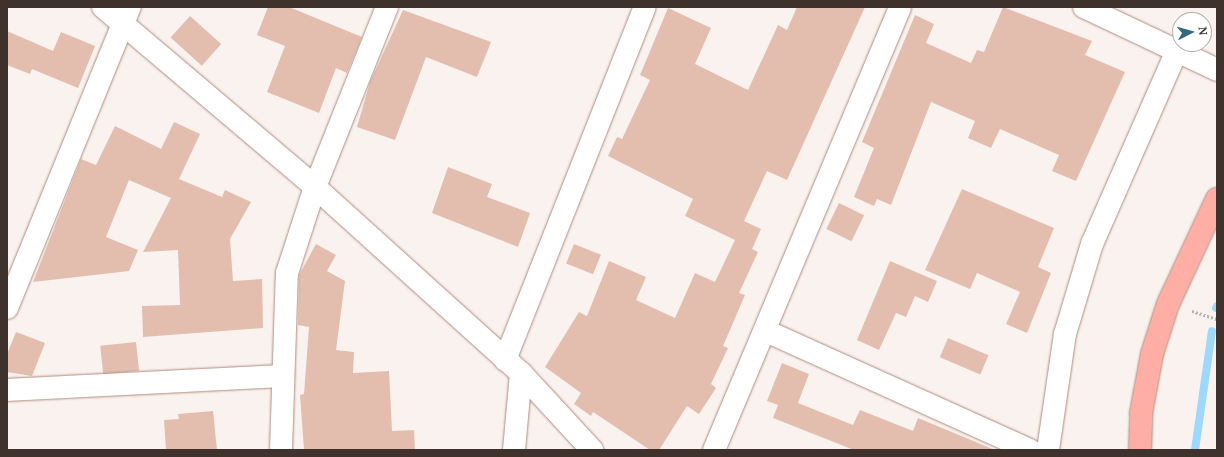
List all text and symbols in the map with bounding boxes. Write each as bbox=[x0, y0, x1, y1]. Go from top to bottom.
north arrow bbox=[1172, 12, 1212, 52]
text: N bbox=[1196, 26, 1211, 36]

